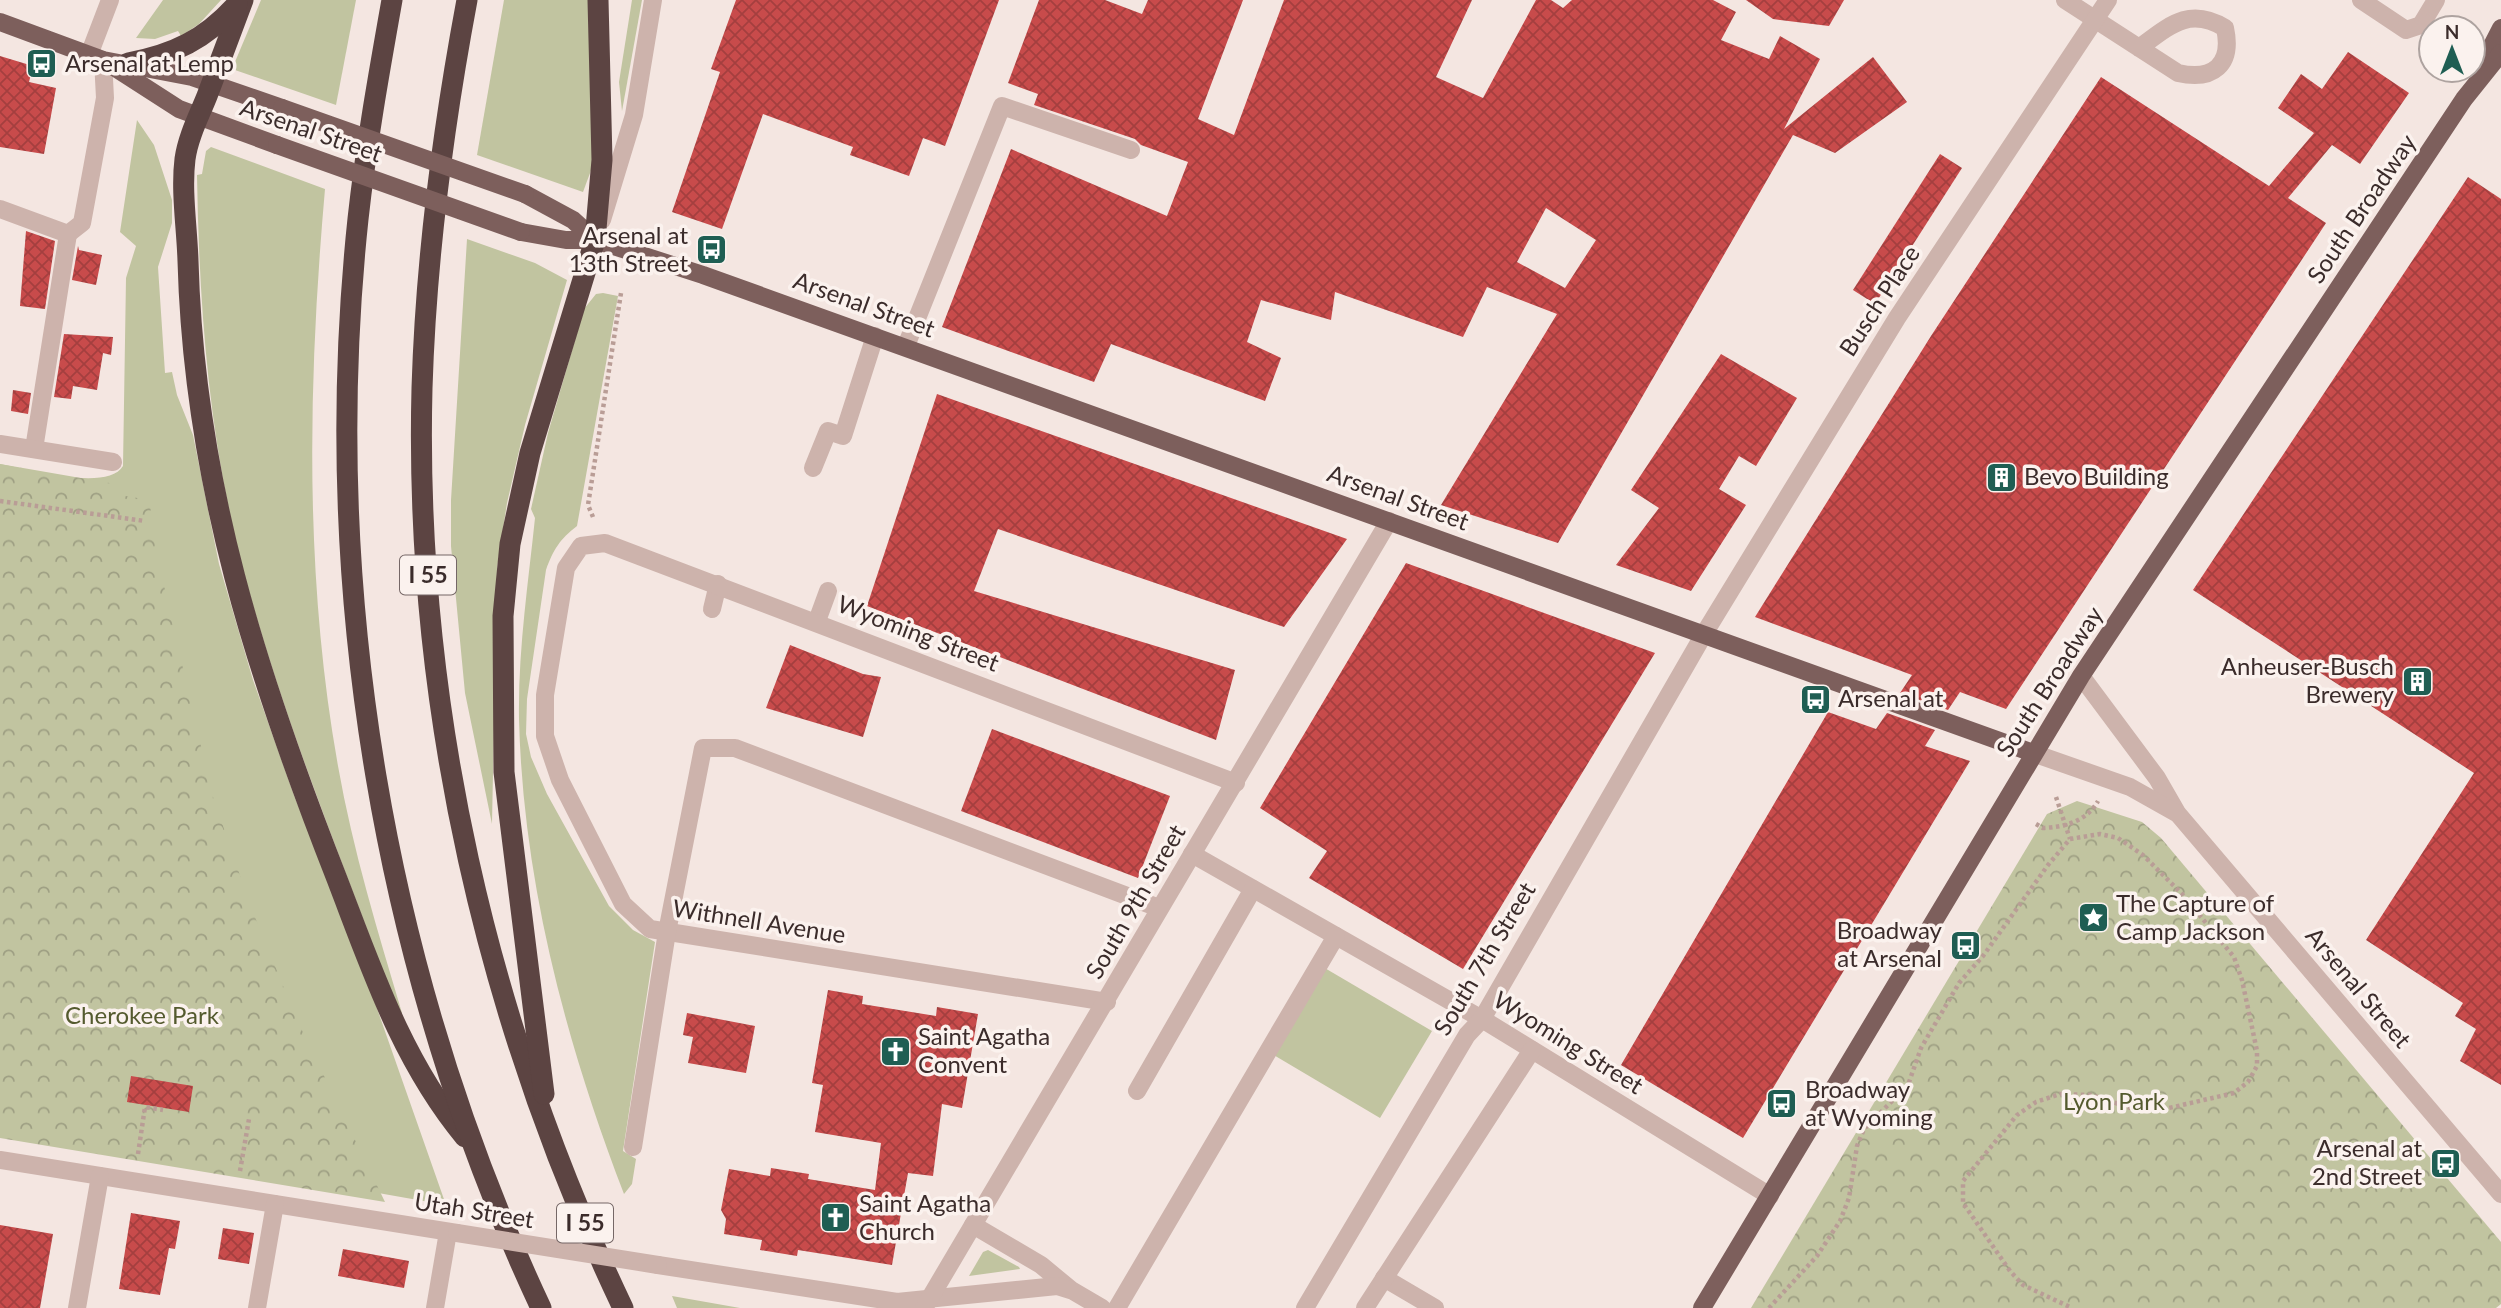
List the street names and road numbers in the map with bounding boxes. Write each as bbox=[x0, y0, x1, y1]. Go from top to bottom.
street label: Arsenal Street bbox=[237, 92, 387, 168]
street label: South Broadway bbox=[2300, 128, 2422, 288]
street label: Busch Place bbox=[1832, 239, 1925, 361]
street label: Arsenal Street bbox=[790, 265, 939, 343]
street label: Arsenal Street bbox=[1324, 458, 1473, 536]
road number: I 55 bbox=[400, 555, 456, 594]
street label: Wyoming Street bbox=[834, 588, 1004, 677]
street label: South Broadway bbox=[1989, 600, 2108, 762]
street label: South 9th Street bbox=[1079, 819, 1191, 984]
street label: South 7th Street bbox=[1427, 876, 1541, 1040]
street label: Withnell Avenue bbox=[671, 893, 848, 949]
street label: Arsenal Street bbox=[2300, 921, 2418, 1053]
street label: Wyoming Street bbox=[1489, 984, 1649, 1099]
street label: Utah Street bbox=[412, 1186, 536, 1233]
road number: I 55 bbox=[557, 1204, 613, 1242]

